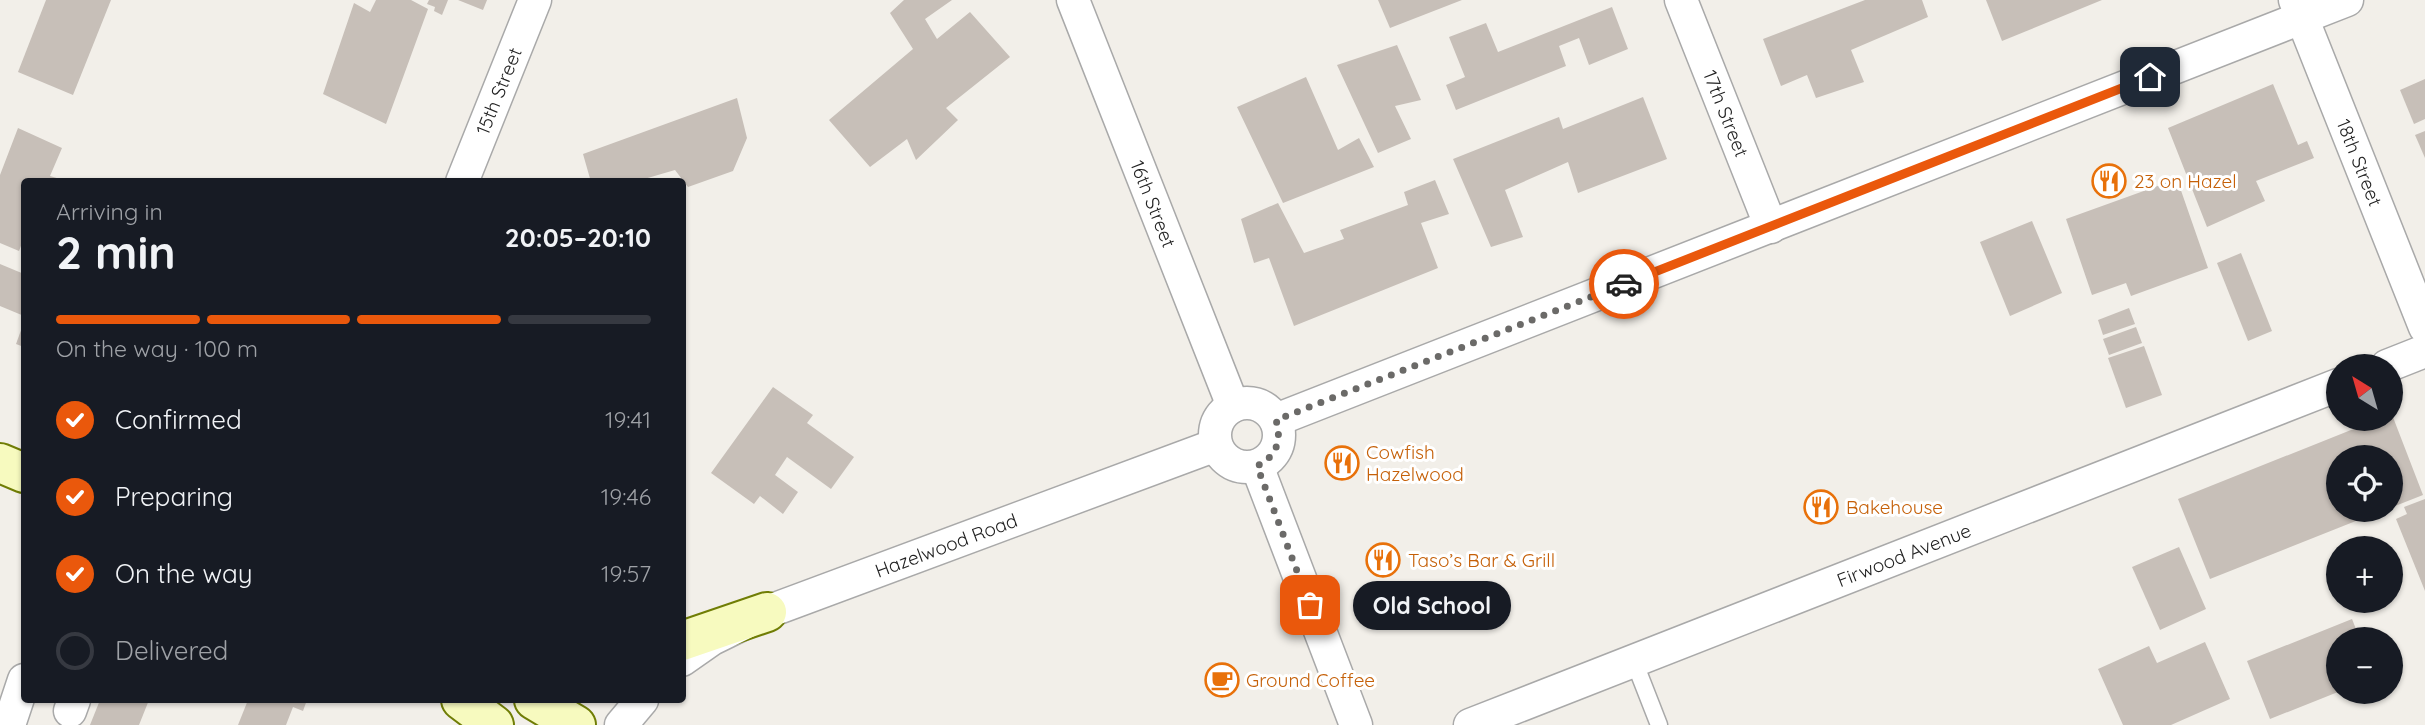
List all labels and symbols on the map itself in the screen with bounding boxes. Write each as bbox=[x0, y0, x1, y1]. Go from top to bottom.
street label: 15th Street bbox=[470, 44, 527, 138]
pin bbox=[2120, 47, 2180, 107]
street label: 17th Street bbox=[1698, 67, 1754, 160]
street label: 18th Street bbox=[2332, 116, 2388, 210]
street label: 16th Street bbox=[1125, 157, 1181, 251]
restaurant icon: 23 on Hazel bbox=[2090, 162, 2128, 200]
place label: 23 on Hazel bbox=[2134, 169, 2237, 193]
courier bbox=[1589, 249, 1659, 319]
north arrow bbox=[2326, 354, 2403, 430]
place label: Cowfish Hazelwood bbox=[1366, 440, 1464, 486]
restaurant icon: Cowfish Hazelwood bbox=[1323, 444, 1361, 482]
restaurant icon: Bakehouse bbox=[1802, 488, 1840, 526]
place label: Bakehouse bbox=[1846, 495, 1943, 519]
street label: Hazelwood Road bbox=[872, 508, 1021, 583]
street label: Firwood Avenue bbox=[1833, 518, 1974, 592]
restaurant icon: Taso’s Bar & Grill bbox=[1364, 541, 1402, 579]
place label: Taso’s Bar & Grill bbox=[1408, 548, 1555, 572]
pin bbox=[1280, 575, 1340, 635]
callout: Old School bbox=[1352, 580, 1510, 630]
cafe icon: Ground Coffee bbox=[1203, 661, 1241, 699]
place label: Ground Coffee bbox=[1246, 668, 1375, 692]

